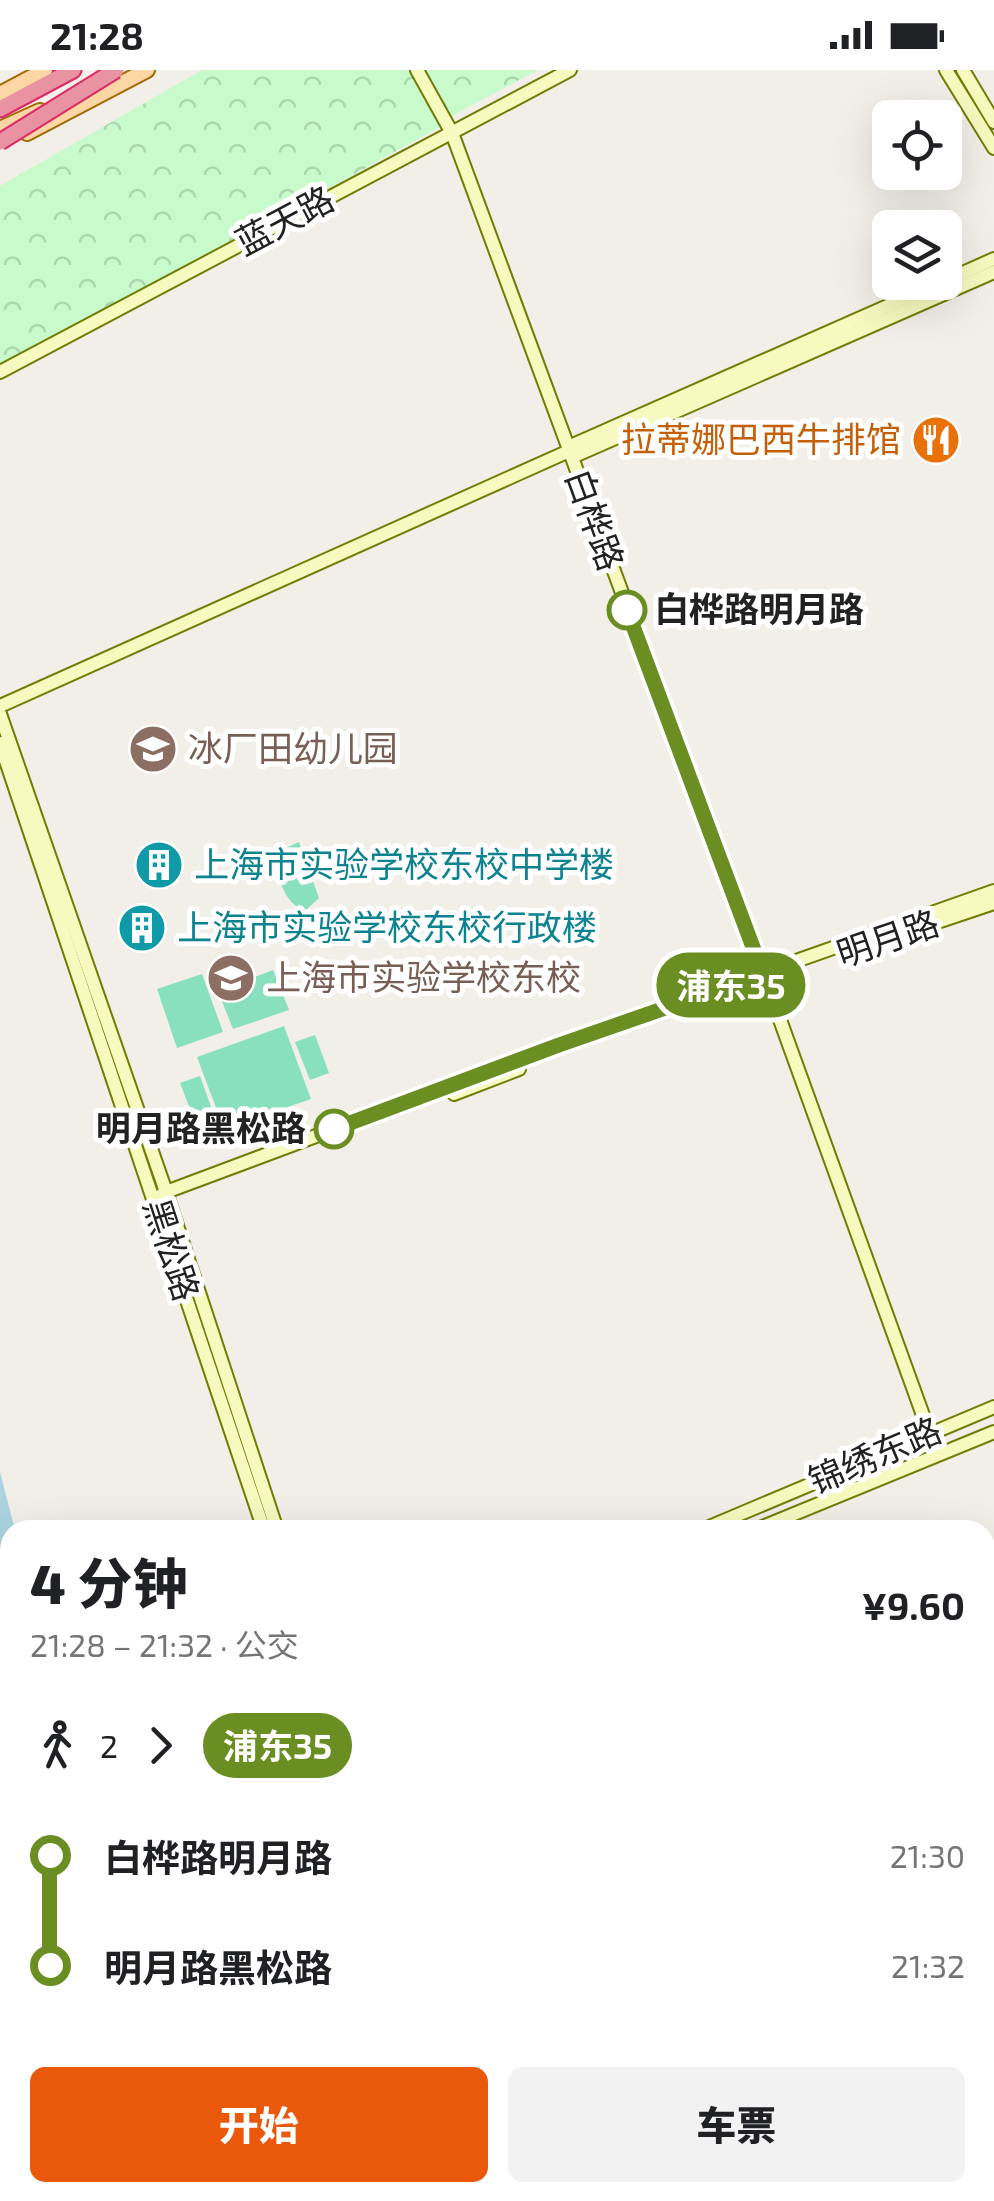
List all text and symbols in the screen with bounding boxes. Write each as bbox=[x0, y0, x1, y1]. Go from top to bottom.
text: 21:28 bbox=[50, 12, 144, 58]
map controls bbox=[872, 100, 962, 300]
button: locate bbox=[872, 100, 962, 190]
street label: 蓝天路 bbox=[228, 176, 340, 262]
button: layers bbox=[872, 210, 962, 300]
restaurant icon: 拉蒂娜巴西牛排馆 bbox=[910, 414, 962, 466]
place label: 拉蒂娜巴西牛排馆 bbox=[621, 417, 901, 459]
street label: 白桦路 bbox=[558, 463, 634, 576]
place label: 白桦路明月路 bbox=[654, 587, 864, 629]
marker: 白桦路明月路 bbox=[608, 591, 646, 629]
school or university icon: 冰厂田幼儿园 bbox=[127, 723, 179, 775]
place label: 冰厂田幼儿园 bbox=[188, 726, 398, 768]
building icon: 上海市实验学校东校中学楼 bbox=[133, 839, 185, 891]
place label: 上海市实验学校东校中学楼 bbox=[194, 842, 614, 884]
street label: 明月路 bbox=[831, 900, 944, 974]
building icon: 上海市实验学校东校行政楼 bbox=[116, 902, 168, 954]
place label: 上海市实验学校东校行政楼 bbox=[177, 905, 597, 947]
school or university icon: 上海市实验学校东校 bbox=[205, 952, 257, 1004]
line badge: 浦东35 bbox=[661, 952, 801, 1018]
place label: 上海市实验学校东校 bbox=[266, 955, 581, 997]
text: 浦东35 bbox=[676, 964, 786, 1006]
place label: 明月路黑松路 bbox=[96, 1106, 306, 1148]
marker: 明月路黑松路 bbox=[315, 1110, 353, 1148]
street label: 黑松路 bbox=[137, 1193, 209, 1306]
street label: 锦绣东路 bbox=[802, 1407, 947, 1501]
text: 4 分钟 bbox=[30, 1549, 187, 1615]
text: ¥9.60 bbox=[862, 1582, 965, 1628]
text: 21:28 – 21:32 · 公交 bbox=[30, 1625, 299, 1663]
icon: walk bbox=[30, 1718, 85, 1773]
icon: forward bbox=[133, 1718, 188, 1773]
text: 浦东35 bbox=[223, 1724, 332, 1766]
text: 2 bbox=[100, 1726, 118, 1764]
text: 白桦路明月路 bbox=[104, 1834, 332, 1880]
text: 21:30 bbox=[890, 1836, 965, 1874]
text: 明月路黑松路 bbox=[104, 1944, 332, 1990]
text: 21:32 bbox=[891, 1946, 965, 1984]
button: 开始 bbox=[30, 2067, 488, 2182]
button: 车票 bbox=[508, 2067, 965, 2182]

